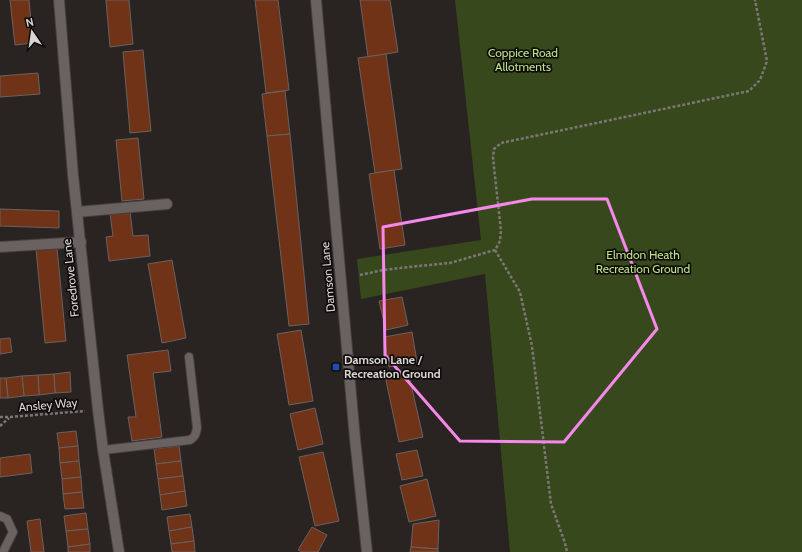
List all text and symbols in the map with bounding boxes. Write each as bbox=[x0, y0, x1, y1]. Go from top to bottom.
north arrow bbox=[12, 12, 52, 52]
text: N bbox=[24, 15, 35, 30]
park label: Coppice Road Allotments bbox=[488, 45, 558, 74]
street label: Foredrove Lane bbox=[59, 238, 82, 318]
street label: Damson Lane bbox=[317, 241, 338, 313]
park label: Elmdon Heath Recreation Ground bbox=[596, 247, 690, 276]
place label: Damson Lane / Recreation Ground bbox=[344, 352, 441, 381]
marker: Damson Lane / Recreation Ground bbox=[331, 362, 341, 372]
street label: Ansley Way bbox=[18, 394, 78, 415]

